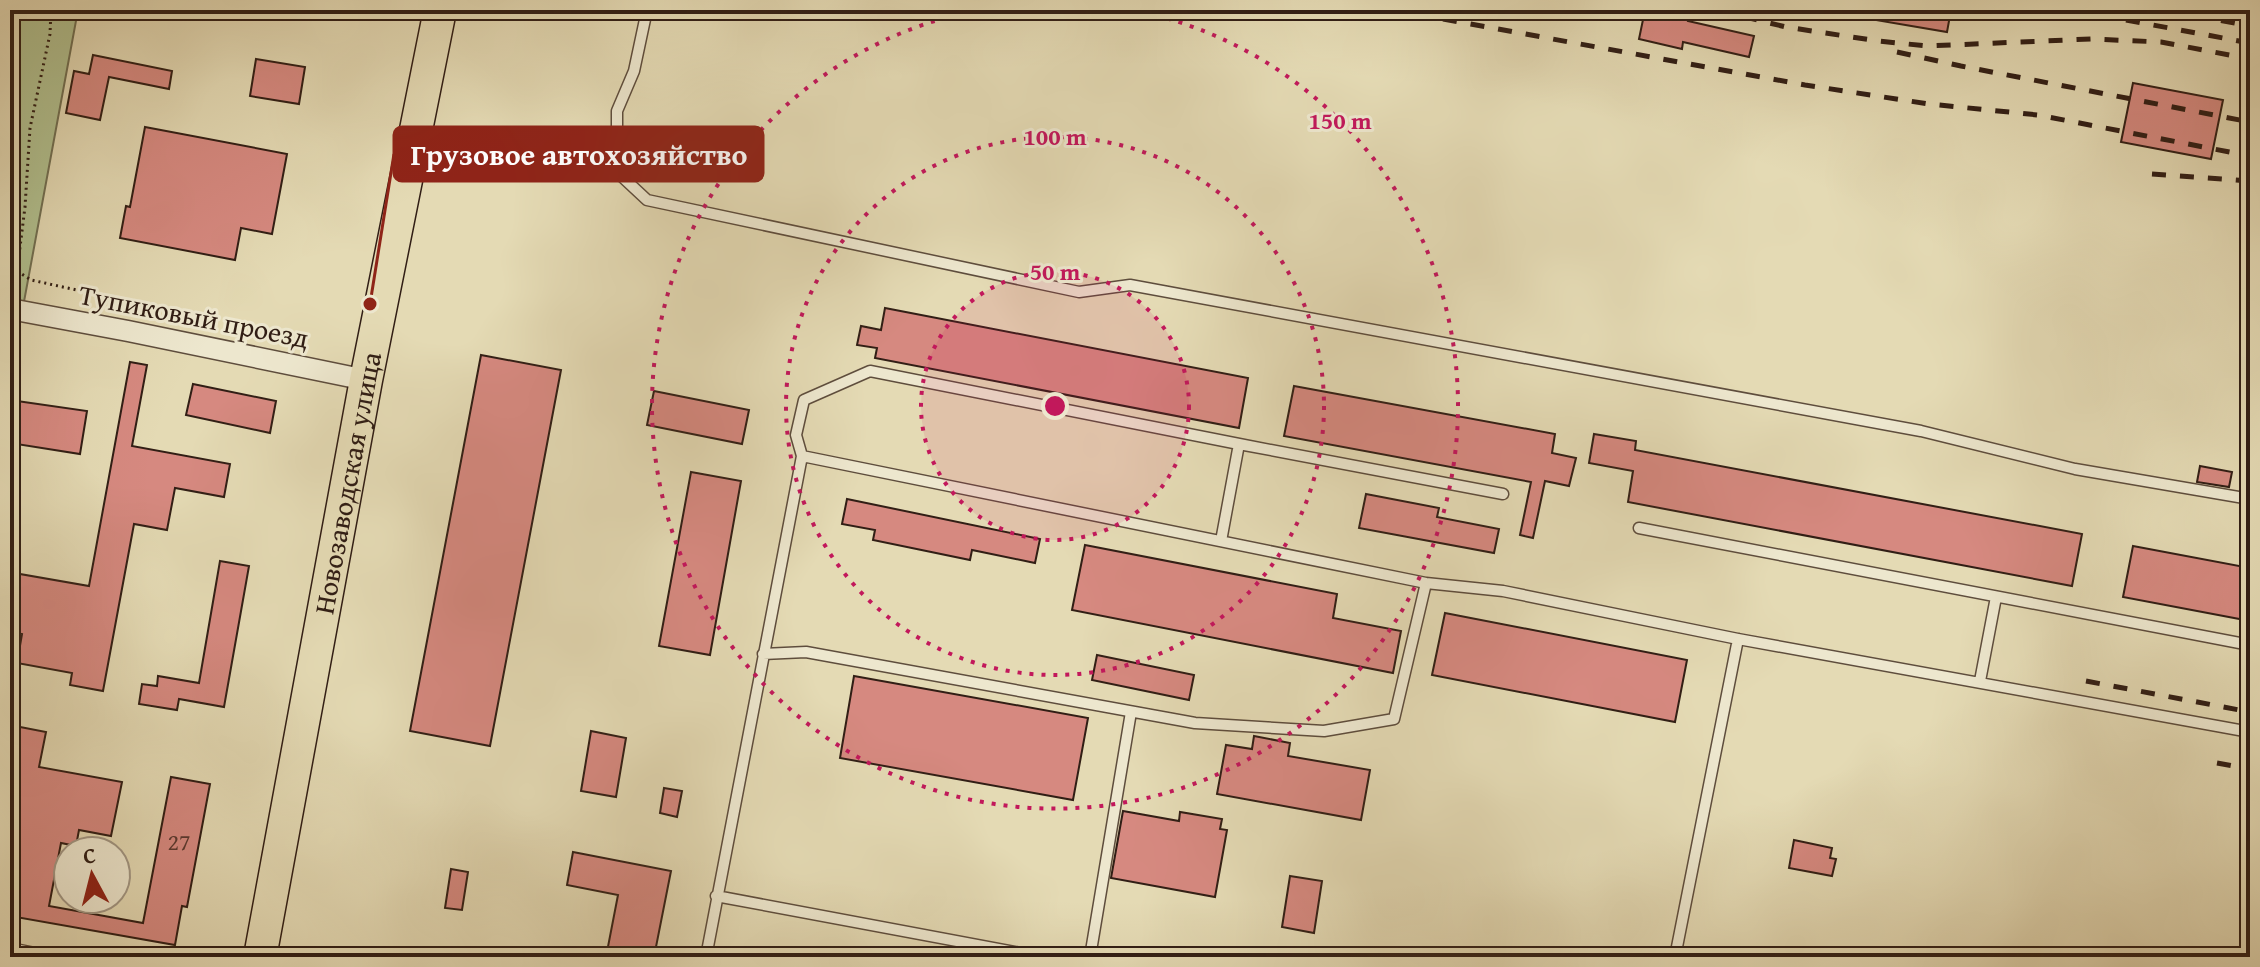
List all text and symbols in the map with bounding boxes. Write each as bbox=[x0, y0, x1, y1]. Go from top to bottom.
text: 150 m bbox=[1308, 103, 1372, 138]
text: 100 m bbox=[1023, 119, 1087, 154]
callout: Грузовое автохозяйство bbox=[394, 127, 763, 181]
text: Грузовое автохозяйство bbox=[410, 132, 748, 176]
text: 50 m bbox=[1030, 254, 1081, 289]
street label: Тупиковый проезд bbox=[76, 273, 312, 358]
street label: Новозаводская улица bbox=[302, 347, 391, 617]
centre of rings bbox=[1041, 392, 1069, 420]
house number: 27 bbox=[167, 824, 191, 859]
north arrow bbox=[52, 835, 132, 915]
text: С bbox=[81, 839, 98, 872]

